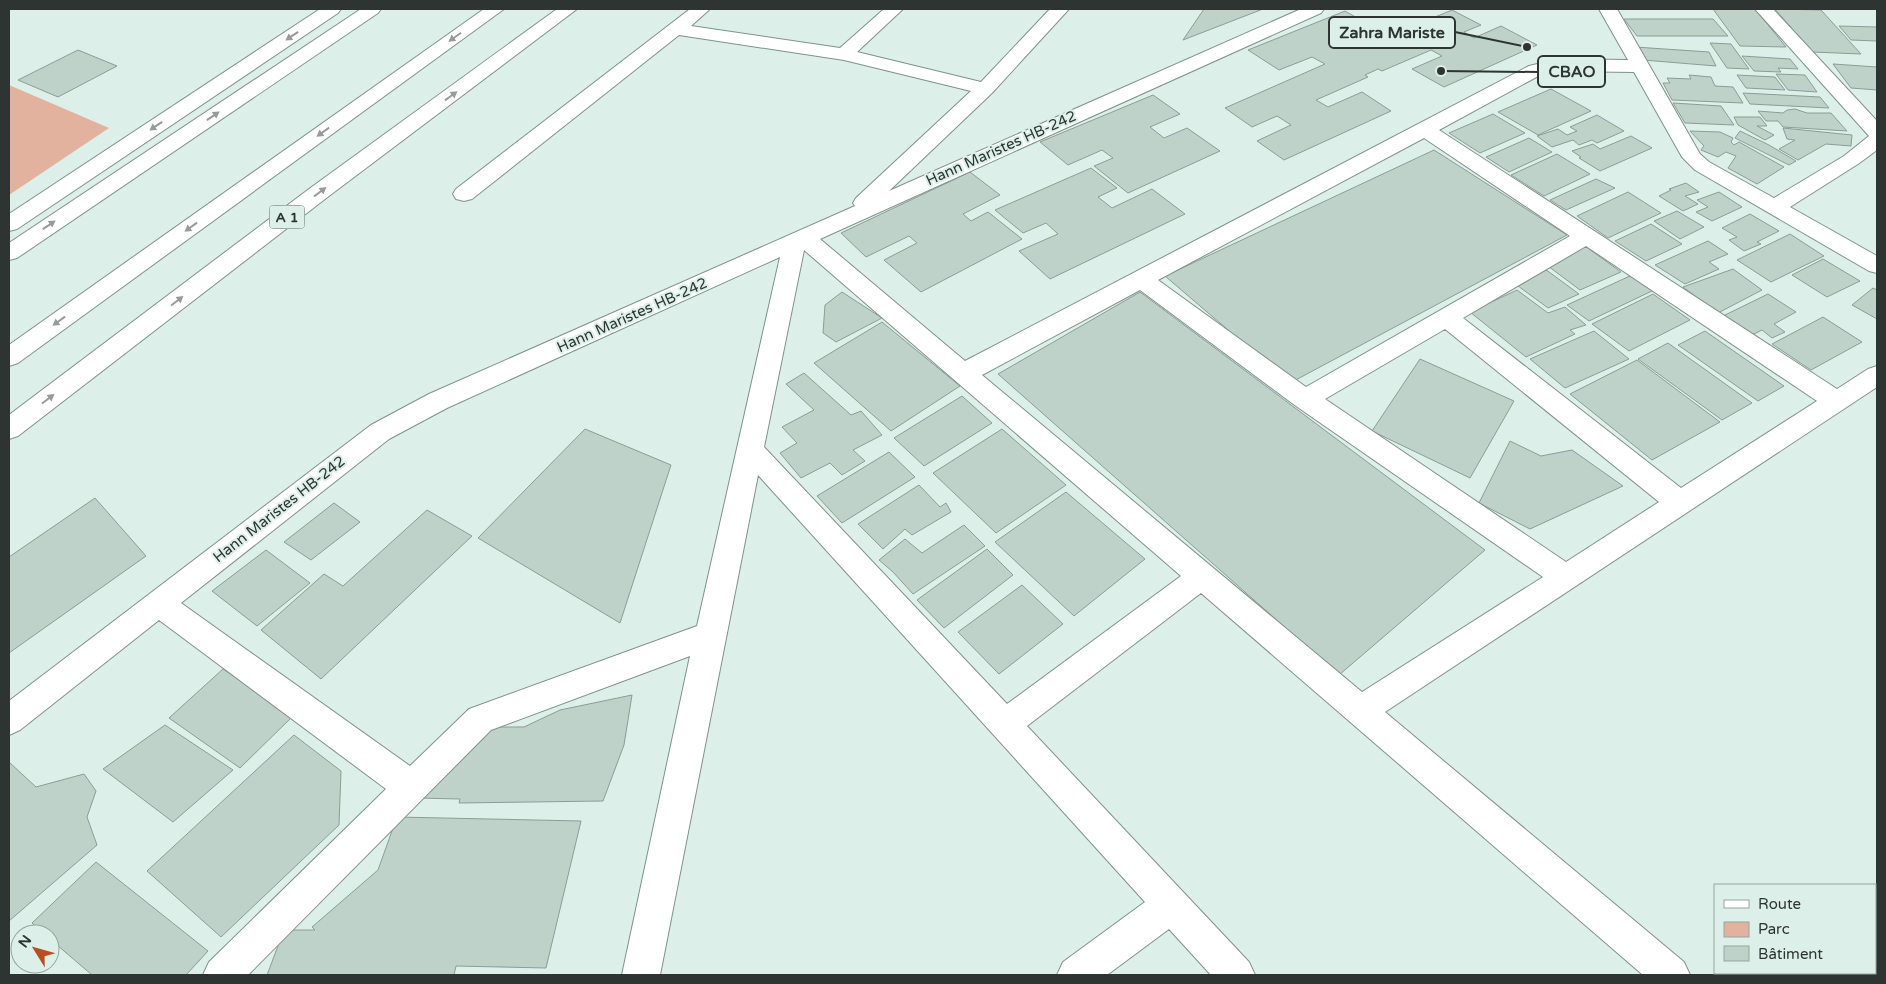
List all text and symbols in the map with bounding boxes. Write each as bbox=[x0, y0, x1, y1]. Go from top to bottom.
callout: Zahra Mariste bbox=[1329, 17, 1455, 48]
text: Zahra Mariste bbox=[1339, 23, 1445, 43]
one-way arrow bbox=[285, 31, 298, 41]
one-way arrow bbox=[448, 32, 462, 42]
callout: CBAO bbox=[1538, 56, 1605, 87]
text: CBAO bbox=[1549, 62, 1595, 82]
one-way arrow bbox=[444, 91, 458, 101]
street label: Hann Maristes HB-242 bbox=[923, 107, 1079, 189]
one-way arrow bbox=[207, 111, 220, 120]
one-way arrow bbox=[150, 121, 163, 131]
one-way arrow bbox=[316, 127, 330, 137]
one-way arrow bbox=[313, 187, 327, 197]
road number: A 1 bbox=[270, 206, 304, 228]
one-way arrow bbox=[43, 221, 56, 230]
one-way arrow bbox=[185, 221, 198, 232]
street label: Hann Maristes HB-242 bbox=[554, 274, 710, 356]
one-way arrow bbox=[170, 296, 184, 306]
one-way arrow bbox=[52, 316, 66, 326]
one-way arrow bbox=[41, 394, 54, 405]
street label: Hann Maristes HB-242 bbox=[209, 452, 349, 566]
legend bbox=[1714, 884, 1876, 974]
text: Route bbox=[1758, 895, 1801, 913]
text: Parc bbox=[1758, 920, 1790, 938]
north arrow bbox=[10, 924, 60, 974]
text: N bbox=[15, 932, 35, 951]
text: Bâtiment bbox=[1758, 945, 1823, 963]

